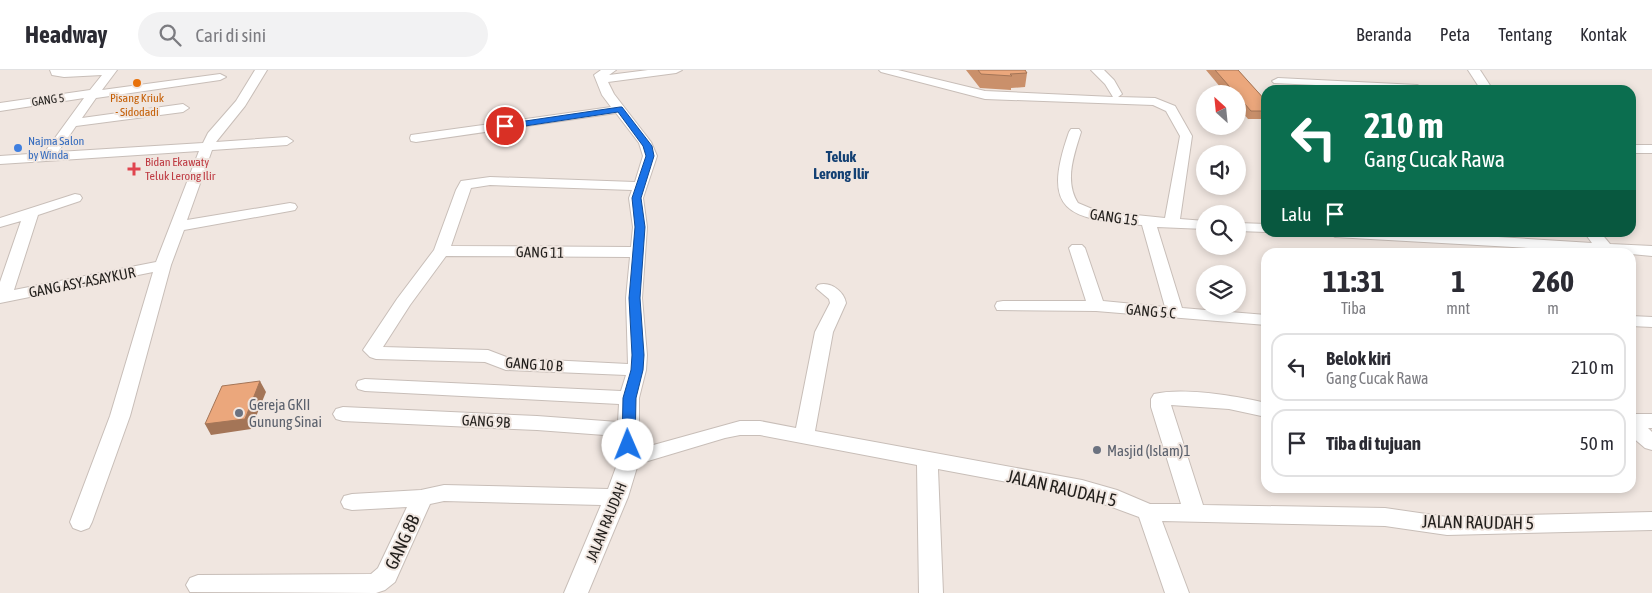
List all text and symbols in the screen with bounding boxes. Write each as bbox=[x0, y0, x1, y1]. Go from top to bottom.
search box bbox=[138, 12, 488, 57]
text: Headway bbox=[25, 21, 108, 48]
icon: search bbox=[156, 21, 184, 49]
text: Cari di sini bbox=[196, 24, 266, 46]
text: Beranda bbox=[1356, 24, 1412, 45]
text: Peta bbox=[1440, 24, 1470, 45]
text: Tentang bbox=[1498, 24, 1552, 45]
text: Kontak bbox=[1580, 24, 1627, 45]
marker: Pisang Kriuk - Sidodadi bbox=[131, 77, 143, 89]
north arrow bbox=[1196, 85, 1246, 135]
map controls bbox=[1196, 85, 1246, 315]
street label: GANG 5 bbox=[31, 91, 65, 109]
place label: Pisang Kriuk - Sidodadi bbox=[110, 91, 165, 119]
pin bbox=[484, 105, 526, 147]
icon: left bbox=[1281, 105, 1346, 170]
text: 210 m bbox=[1364, 105, 1443, 145]
icon: arrive bbox=[491, 112, 519, 140]
place label: Najma Salon by Winda bbox=[28, 134, 84, 162]
marker: Najma Salon by Winda bbox=[12, 142, 24, 154]
button: sound bbox=[1196, 145, 1246, 195]
text: Gang Cucak Rawa bbox=[1364, 146, 1505, 172]
district label: Teluk Lerong Ilir bbox=[813, 148, 869, 182]
place label: Bidan Ekawaty Teluk Lerong Ilir bbox=[145, 155, 216, 183]
marker: Bidan Ekawaty Teluk Lerong Ilir bbox=[127, 162, 141, 176]
icon: arrive bbox=[1321, 200, 1349, 228]
text: Lalu bbox=[1281, 203, 1311, 225]
street label: GANG 15 bbox=[1089, 205, 1139, 229]
button: search bbox=[1196, 205, 1246, 255]
street label: GANG 11 bbox=[516, 243, 564, 261]
street label: GANG ASY-ASAYKUR bbox=[27, 263, 137, 301]
text: 11:31 bbox=[1323, 264, 1385, 298]
text: 1 bbox=[1451, 264, 1465, 298]
text: 260 bbox=[1532, 264, 1574, 298]
button: layers bbox=[1196, 265, 1246, 315]
text: Tiba bbox=[1341, 299, 1366, 317]
text: mnt bbox=[1446, 299, 1470, 317]
text: m bbox=[1547, 299, 1559, 317]
street label: GANG 5 C bbox=[1125, 300, 1177, 322]
text: Belok kiri bbox=[1326, 347, 1391, 369]
icon: left bbox=[1283, 353, 1311, 381]
street label: GANG 10 B bbox=[505, 354, 563, 374]
text: 210 m bbox=[1571, 356, 1614, 378]
text: Gang Cucak Rawa bbox=[1326, 369, 1429, 387]
place label: Gereja GKII Gunung Sinai bbox=[249, 396, 322, 430]
marker: Gereja GKII Gunung Sinai bbox=[233, 407, 245, 419]
street label: GANG 9B bbox=[461, 411, 511, 431]
position arrow bbox=[601, 418, 653, 470]
icon: arrive bbox=[1283, 429, 1311, 457]
text: Tiba di tujuan bbox=[1326, 432, 1421, 454]
text: 50 m bbox=[1580, 432, 1614, 454]
place label: Masjid (Islam)1 bbox=[1107, 442, 1191, 459]
marker: Masjid (Islam)1 bbox=[1091, 444, 1103, 456]
street label: JALAN RAUDAH 5 bbox=[1005, 465, 1119, 511]
street label: JALAN RAUDAH bbox=[582, 480, 630, 564]
street label: GANG 8B bbox=[380, 511, 424, 573]
street label: JALAN RAUDAH 5 bbox=[1422, 511, 1534, 533]

